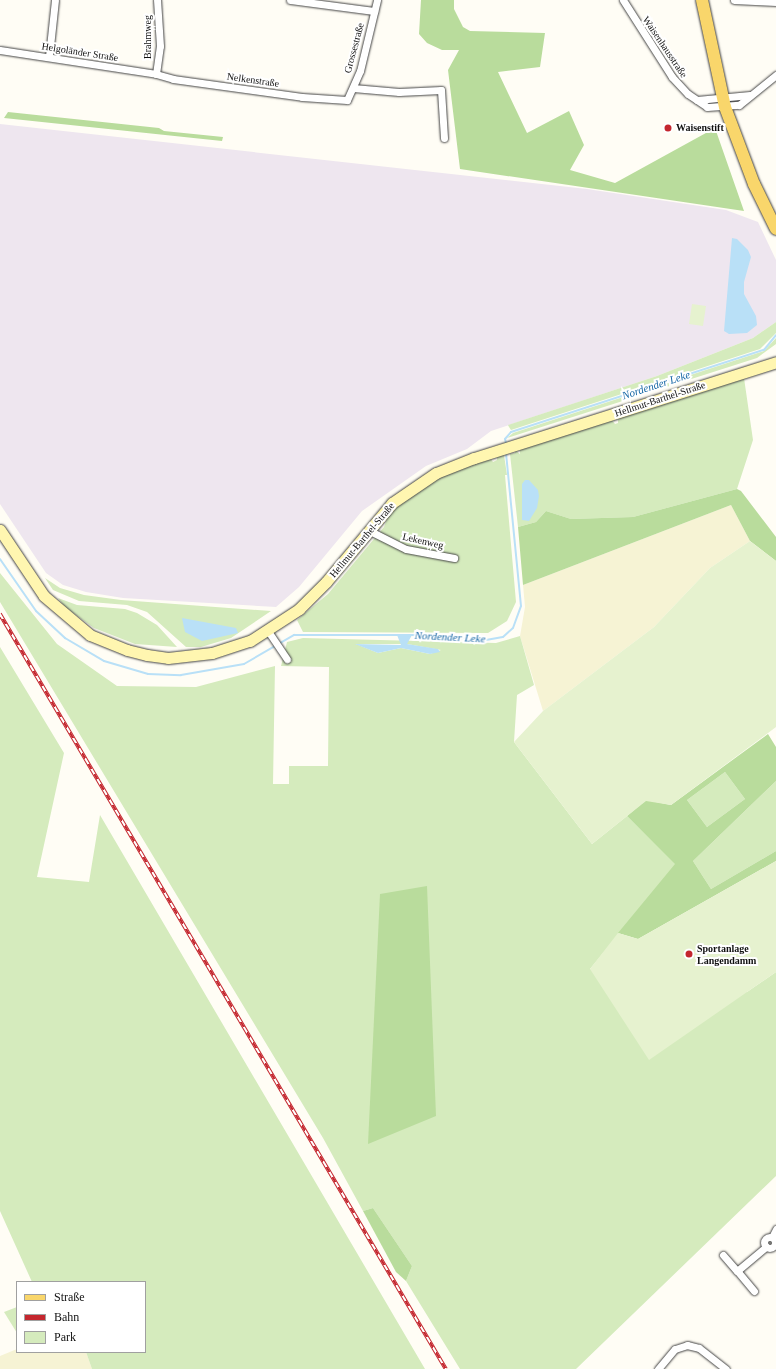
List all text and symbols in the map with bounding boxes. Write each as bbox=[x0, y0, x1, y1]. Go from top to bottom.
street label: Waisenhausstraße bbox=[640, 14, 690, 80]
street label: Brahmweg bbox=[142, 15, 154, 59]
street label: Grossestraße bbox=[342, 22, 366, 74]
street label: Helgoländer Straße bbox=[41, 40, 119, 64]
street label: Nelkenstraße bbox=[226, 70, 280, 90]
place label: Waisenstift bbox=[676, 122, 724, 134]
marker: Waisenstift bbox=[663, 123, 673, 133]
water label: Nordender Leke bbox=[620, 368, 692, 402]
street label: Hellmut-Barthel-Straße bbox=[613, 379, 707, 419]
street label: Hellmut-Barthel-Straße bbox=[327, 500, 397, 580]
street label: Lekenweg bbox=[401, 530, 445, 552]
water label: Nordender Leke bbox=[414, 629, 486, 645]
place label: Sportanlage Langendamm bbox=[697, 942, 756, 966]
marker: Sportanlage Langendamm bbox=[684, 949, 694, 959]
legend bbox=[16, 1281, 146, 1353]
text: Straße bbox=[54, 1290, 85, 1304]
text: Bahn bbox=[54, 1310, 79, 1324]
text: Park bbox=[54, 1330, 76, 1344]

